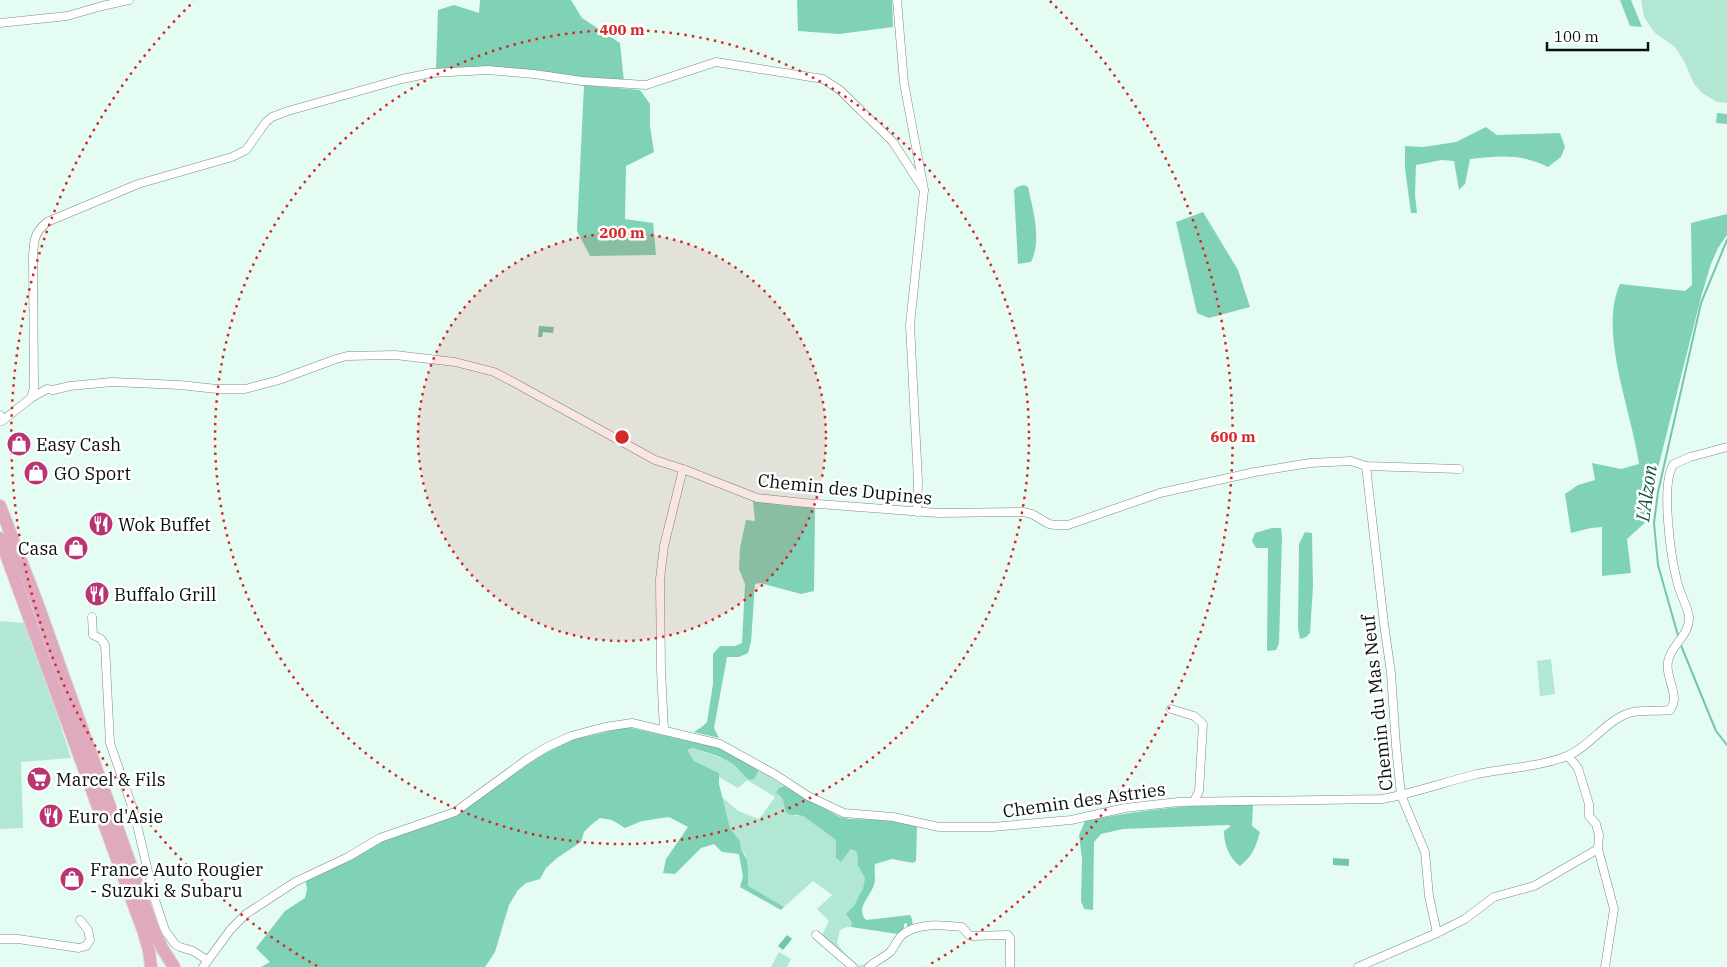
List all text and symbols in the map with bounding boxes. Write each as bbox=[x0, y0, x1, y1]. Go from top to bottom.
text: 400 m bbox=[599, 20, 645, 39]
scale bar bbox=[1547, 20, 1648, 52]
text: 100 m bbox=[1554, 27, 1599, 46]
text: 200 m bbox=[599, 223, 645, 242]
text: 600 m bbox=[1210, 427, 1256, 446]
centre of rings bbox=[613, 428, 631, 446]
shop icon: Easy Cash bbox=[6, 431, 32, 457]
place label: Easy Cash bbox=[36, 433, 121, 456]
shop icon: GO Sport bbox=[23, 460, 49, 486]
place label: GO Sport bbox=[54, 462, 131, 485]
water label: L'Alzon bbox=[1630, 463, 1662, 524]
street label: Chemin des Dupines bbox=[757, 468, 933, 510]
restaurant icon: Wok Buffet bbox=[88, 511, 114, 537]
place label: Wok Buffet bbox=[118, 513, 211, 536]
shop icon: Casa bbox=[63, 535, 89, 561]
place label: Casa bbox=[18, 537, 58, 560]
restaurant icon: Buffalo Grill bbox=[84, 581, 110, 607]
place label: Buffalo Grill bbox=[114, 583, 216, 606]
street label: Chemin du Mas Neuf bbox=[1356, 612, 1398, 792]
supermarket icon: Marcel & Fils bbox=[26, 766, 52, 792]
place label: Marcel & Fils bbox=[56, 768, 165, 791]
street label: Chemin des Astries bbox=[1001, 777, 1167, 823]
restaurant icon: Euro d'Asie bbox=[38, 803, 64, 829]
place label: Euro d'Asie bbox=[68, 805, 163, 828]
place label: France Auto Rougier - Suzuki & Subaru bbox=[90, 858, 263, 902]
shop icon: France Auto Rougier - Suzuki & Subaru bbox=[59, 866, 85, 892]

